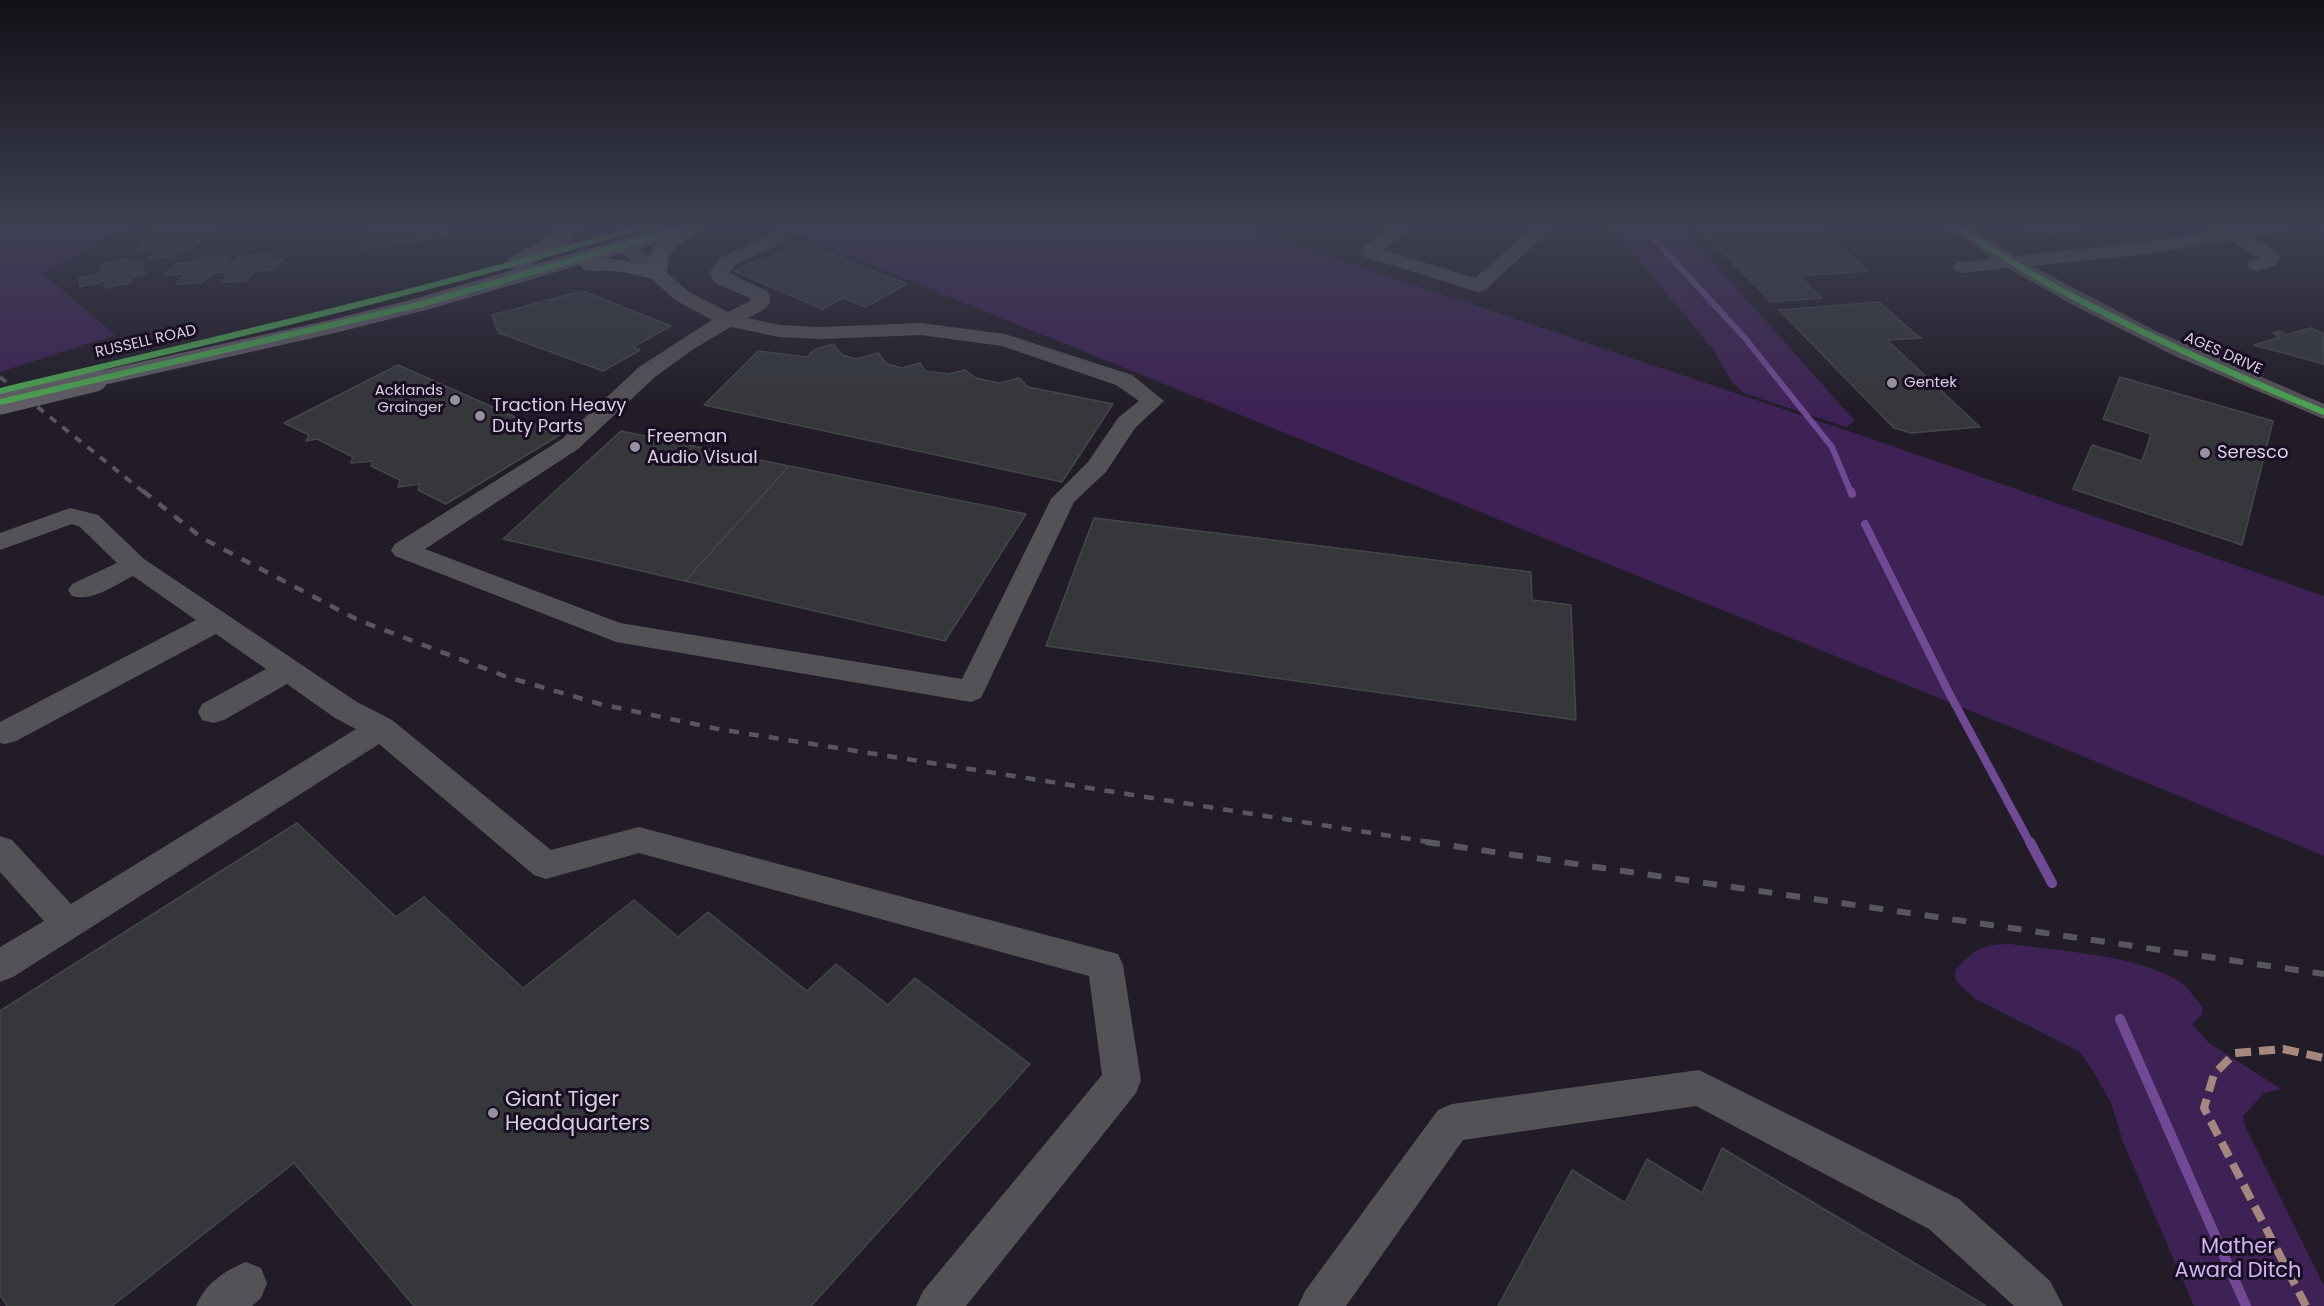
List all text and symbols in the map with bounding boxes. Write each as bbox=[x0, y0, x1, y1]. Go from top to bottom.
street label: RUSSELL ROAD bbox=[94, 322, 198, 362]
street label: AGES DRIVE bbox=[2181, 329, 2265, 379]
place label: Gentek bbox=[1904, 374, 1957, 392]
marker: Gentek bbox=[1885, 376, 1899, 390]
place label: Acklands Grainger bbox=[375, 382, 443, 417]
marker: Acklands Grainger bbox=[448, 393, 462, 407]
place label: Traction Heavy Duty Parts bbox=[492, 395, 626, 438]
marker: Traction Heavy Duty Parts bbox=[473, 409, 487, 423]
place label: Freeman Audio Visual bbox=[647, 426, 758, 468]
marker: Freeman Audio Visual bbox=[628, 440, 642, 454]
place label: Seresco bbox=[2217, 442, 2288, 464]
marker: Seresco bbox=[2198, 446, 2212, 460]
place label: Giant Tiger Headquarters bbox=[505, 1088, 650, 1138]
marker: Giant Tiger Headquarters bbox=[486, 1106, 500, 1120]
park label: Mather Award Ditch bbox=[2174, 1235, 2302, 1285]

